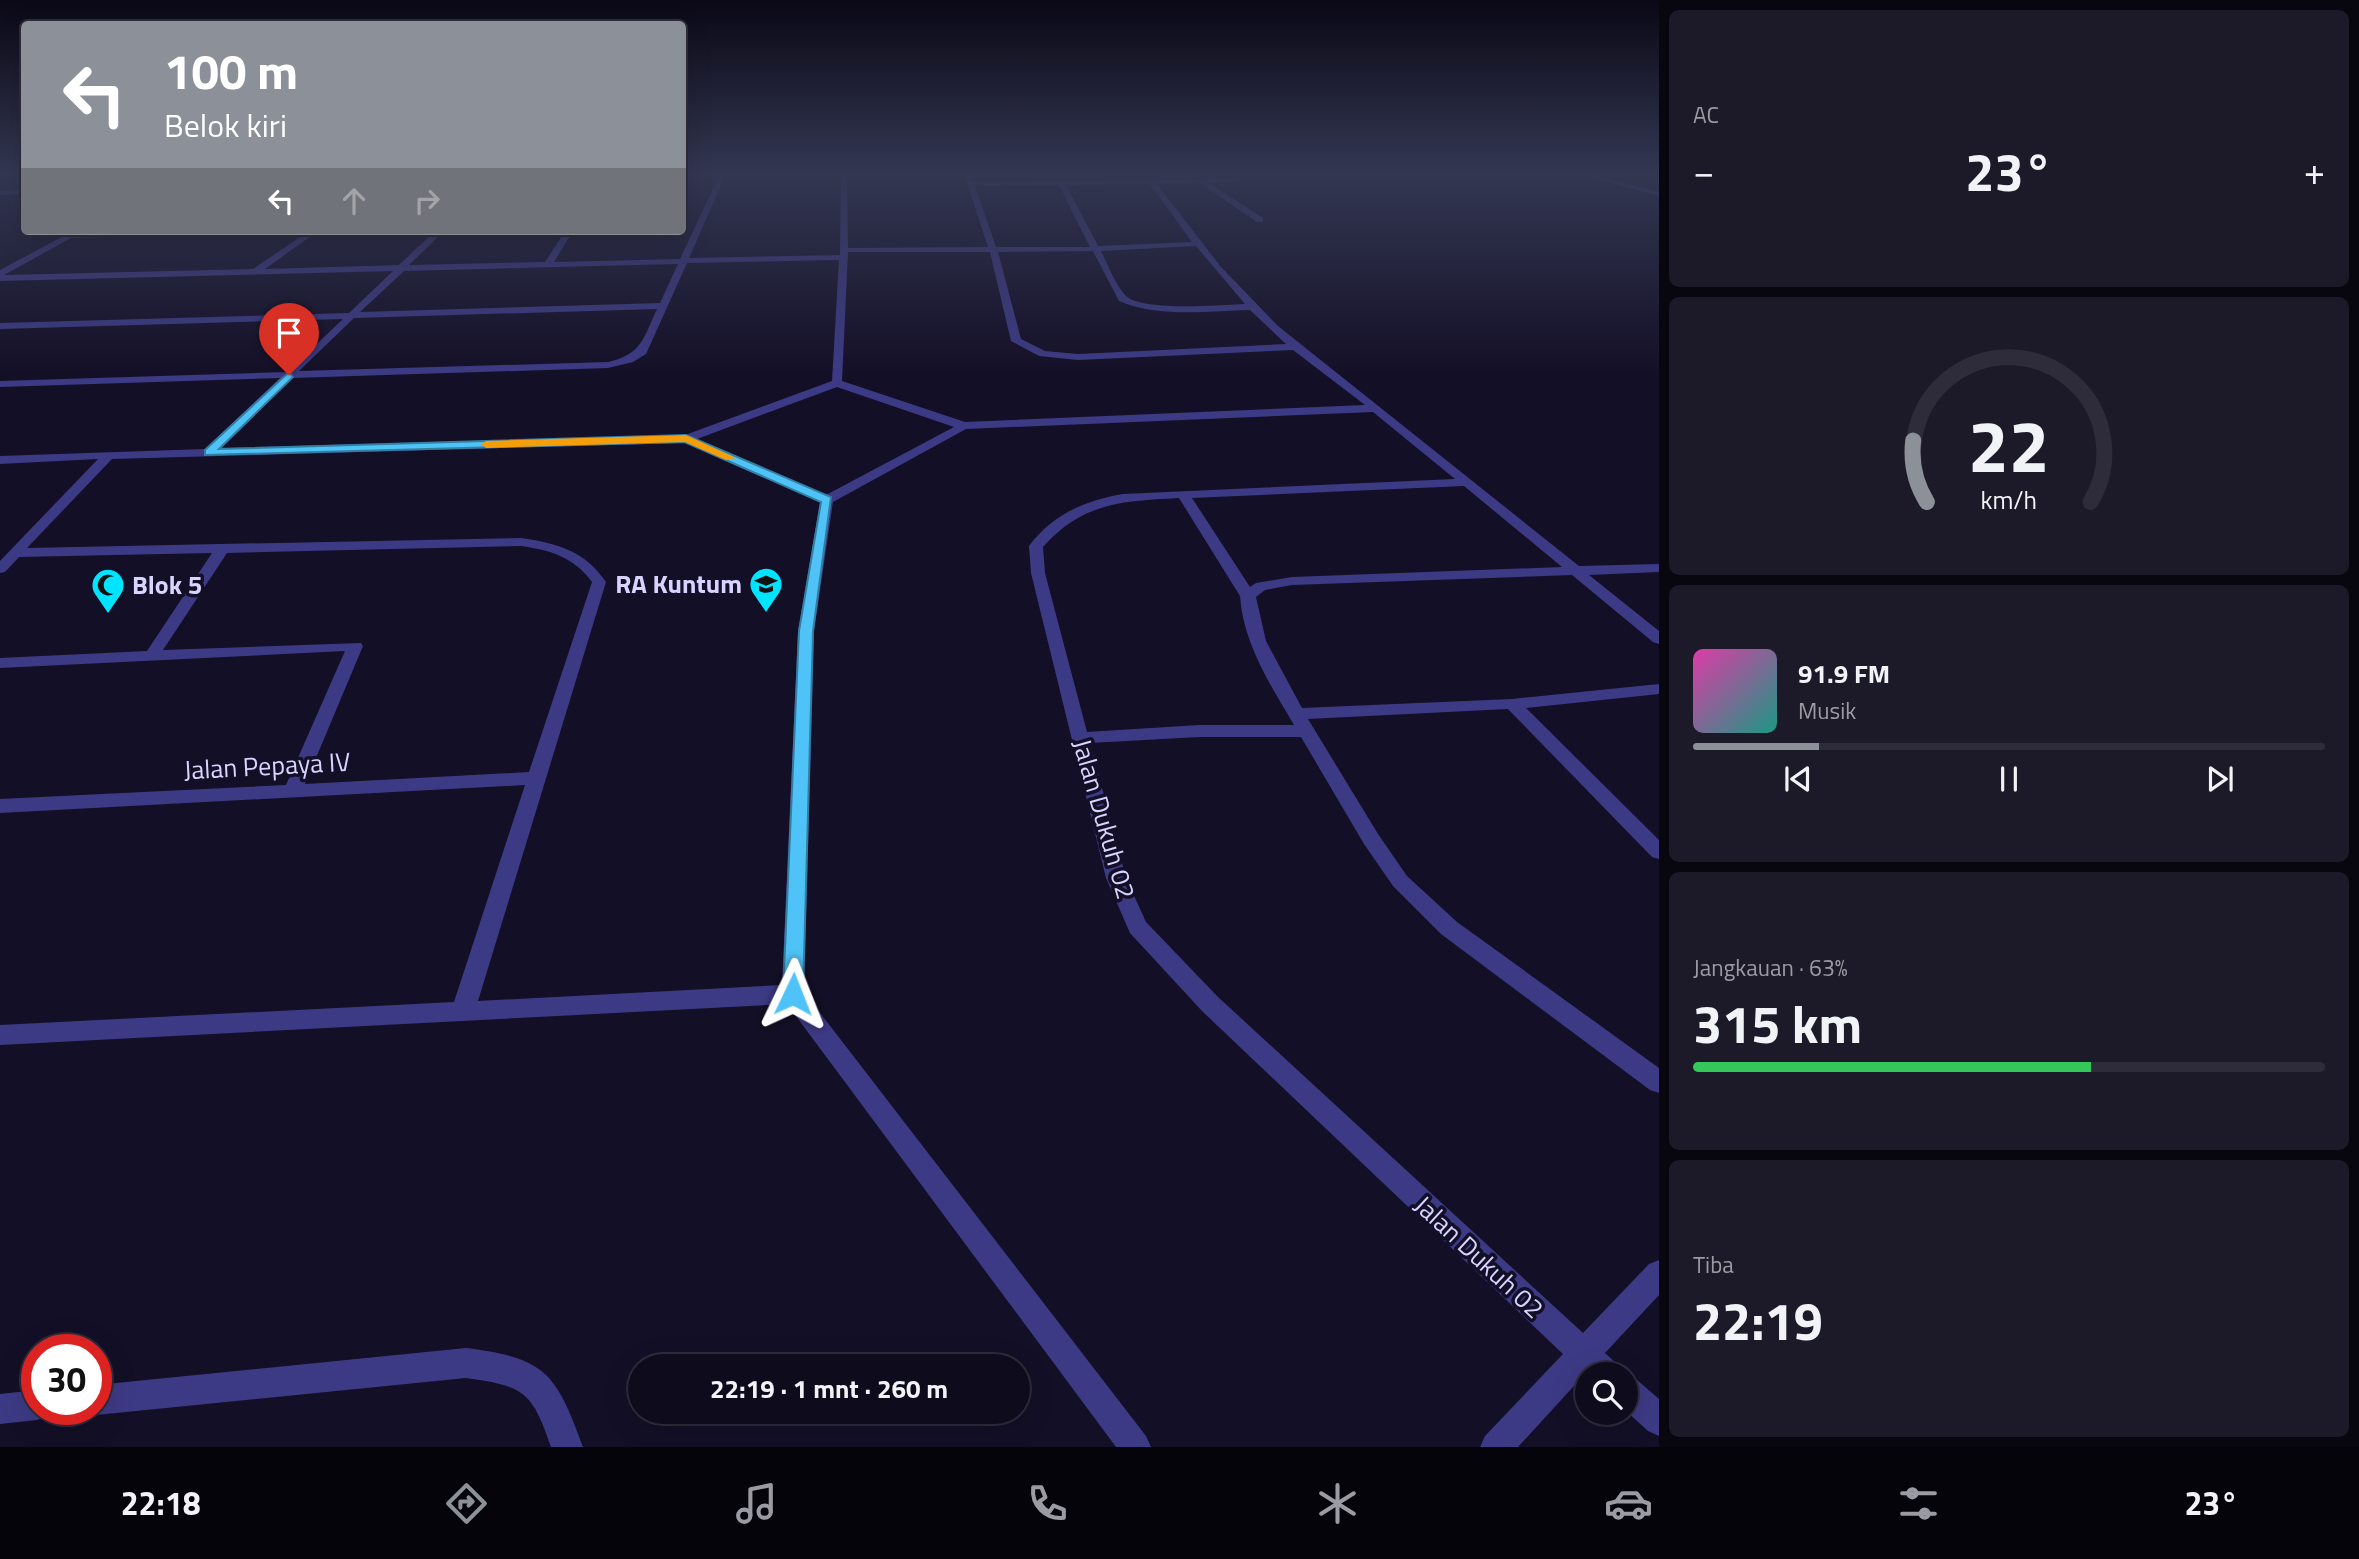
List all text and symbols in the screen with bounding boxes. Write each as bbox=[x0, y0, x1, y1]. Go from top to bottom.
text: 100 m bbox=[164, 33, 298, 108]
icon: left bbox=[49, 49, 140, 140]
text: AC bbox=[1693, 97, 1719, 132]
text: Belok kiri bbox=[164, 101, 287, 149]
text: 23° bbox=[1965, 132, 2053, 211]
text: − bbox=[1693, 142, 1714, 200]
text: + bbox=[2304, 142, 2325, 200]
icon: left bbox=[262, 182, 300, 220]
icon: ahead bbox=[335, 182, 373, 220]
icon: right bbox=[408, 182, 446, 220]
pin bbox=[259, 303, 319, 375]
icon: arrive bbox=[270, 314, 308, 352]
text: 22 bbox=[1968, 391, 2050, 501]
text: km/h bbox=[1981, 481, 2037, 519]
place label: RA Kuntum bbox=[615, 564, 742, 603]
place label: Blok 5 bbox=[132, 565, 202, 604]
school or university icon: RA Kuntum bbox=[747, 565, 785, 614]
mosque icon: Blok 5 bbox=[89, 566, 127, 615]
text: 91.9 FM bbox=[1798, 654, 1890, 693]
text: Musik bbox=[1798, 693, 1856, 728]
street label: Jalan Dukuh 02 bbox=[1063, 734, 1146, 903]
street label: Jalan Pepaya IV bbox=[183, 742, 351, 789]
icon: previous bbox=[1779, 760, 1817, 798]
icon: pause bbox=[1990, 760, 2028, 798]
icon: next bbox=[2201, 760, 2239, 798]
text: Jangkauan · 63% bbox=[1693, 950, 1848, 985]
position arrow bbox=[756, 957, 830, 1031]
text: 315 km bbox=[1693, 984, 1862, 1063]
street label: Jalan Dukuh 02 bbox=[1406, 1186, 1553, 1327]
text: Tiba bbox=[1693, 1247, 1734, 1282]
text: 22:19 bbox=[1693, 1281, 1823, 1360]
speed limit sign: 30 bbox=[21, 1334, 112, 1425]
map controls bbox=[1575, 1362, 1638, 1425]
button: search bbox=[1575, 1362, 1638, 1425]
text: 22:19 · 1 mnt · 260 m bbox=[710, 1369, 948, 1408]
text: 22:18 bbox=[121, 1479, 201, 1527]
icon: directions bbox=[442, 1479, 491, 1528]
icon: music bbox=[732, 1479, 781, 1528]
icon: phone bbox=[1023, 1479, 1072, 1528]
icon: climate bbox=[1313, 1479, 1362, 1528]
icon: car bbox=[1604, 1479, 1653, 1528]
icon: filters bbox=[1894, 1479, 1943, 1528]
text: 23° bbox=[2184, 1479, 2238, 1527]

